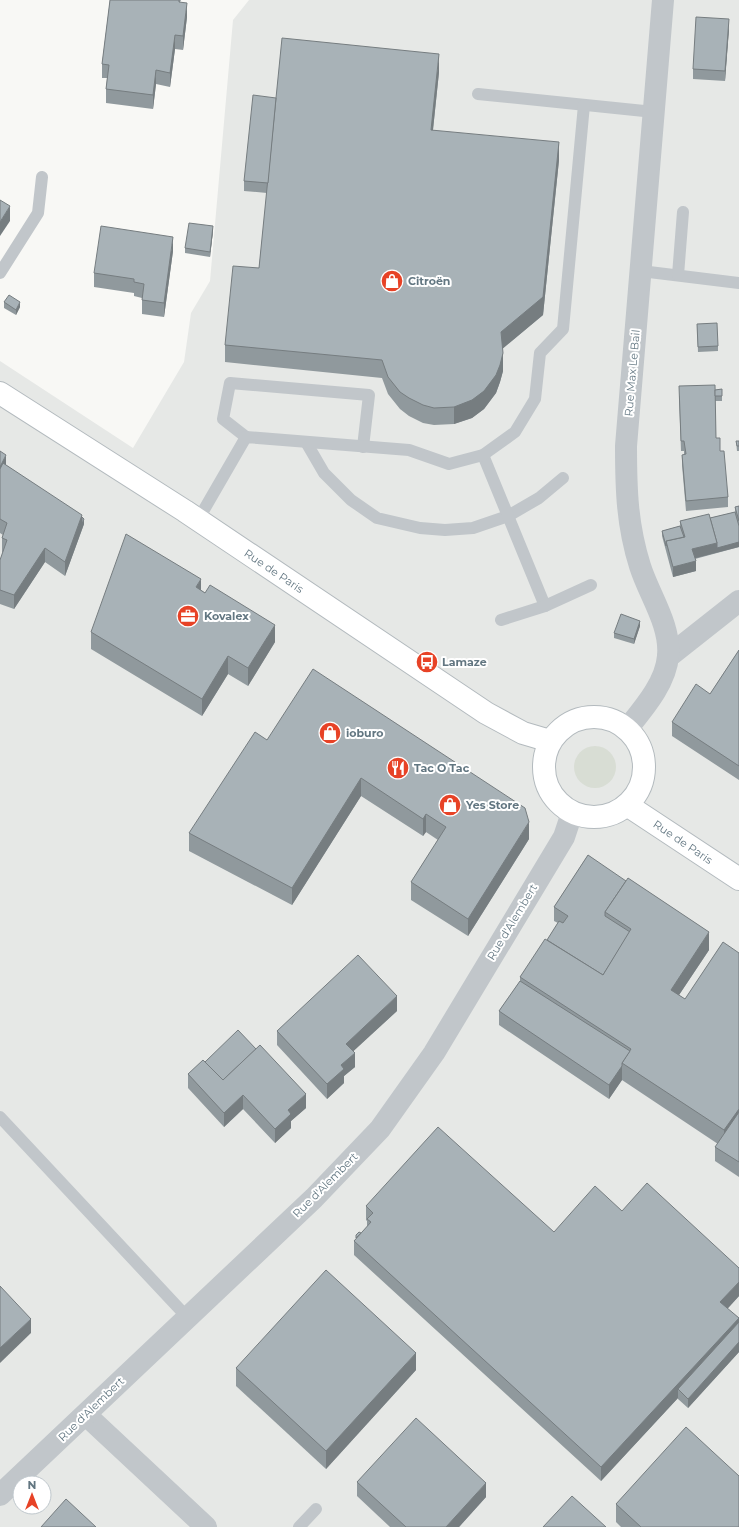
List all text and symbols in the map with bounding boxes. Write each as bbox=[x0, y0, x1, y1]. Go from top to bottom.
shop icon: Citroën bbox=[379, 268, 405, 294]
place label: Citroën bbox=[408, 274, 450, 288]
street label: Rue Max Le Bail bbox=[621, 329, 643, 417]
street label: Rue de Paris bbox=[242, 546, 307, 596]
office icon: Kovalex bbox=[175, 603, 201, 629]
place label: Kovalex bbox=[204, 609, 249, 623]
bus stop icon: Lamaze bbox=[414, 649, 440, 675]
place label: Lamaze bbox=[442, 655, 487, 669]
shop icon: ioburo bbox=[317, 720, 343, 746]
place label: ioburo bbox=[346, 726, 384, 740]
restaurant icon: Tac O Tac bbox=[385, 755, 411, 781]
place label: Tac O Tac bbox=[414, 761, 470, 775]
shop icon: Yes Store bbox=[437, 792, 463, 818]
place label: Yes Store bbox=[465, 798, 519, 812]
street label: Rue de Paris bbox=[651, 817, 716, 867]
street label: Rue d'Alembert bbox=[484, 881, 541, 963]
street label: Rue d'Alembert bbox=[290, 1149, 361, 1220]
street label: Rue d'Alembert bbox=[55, 1374, 127, 1444]
north arrow bbox=[12, 1475, 52, 1515]
text: N bbox=[28, 1478, 36, 1492]

